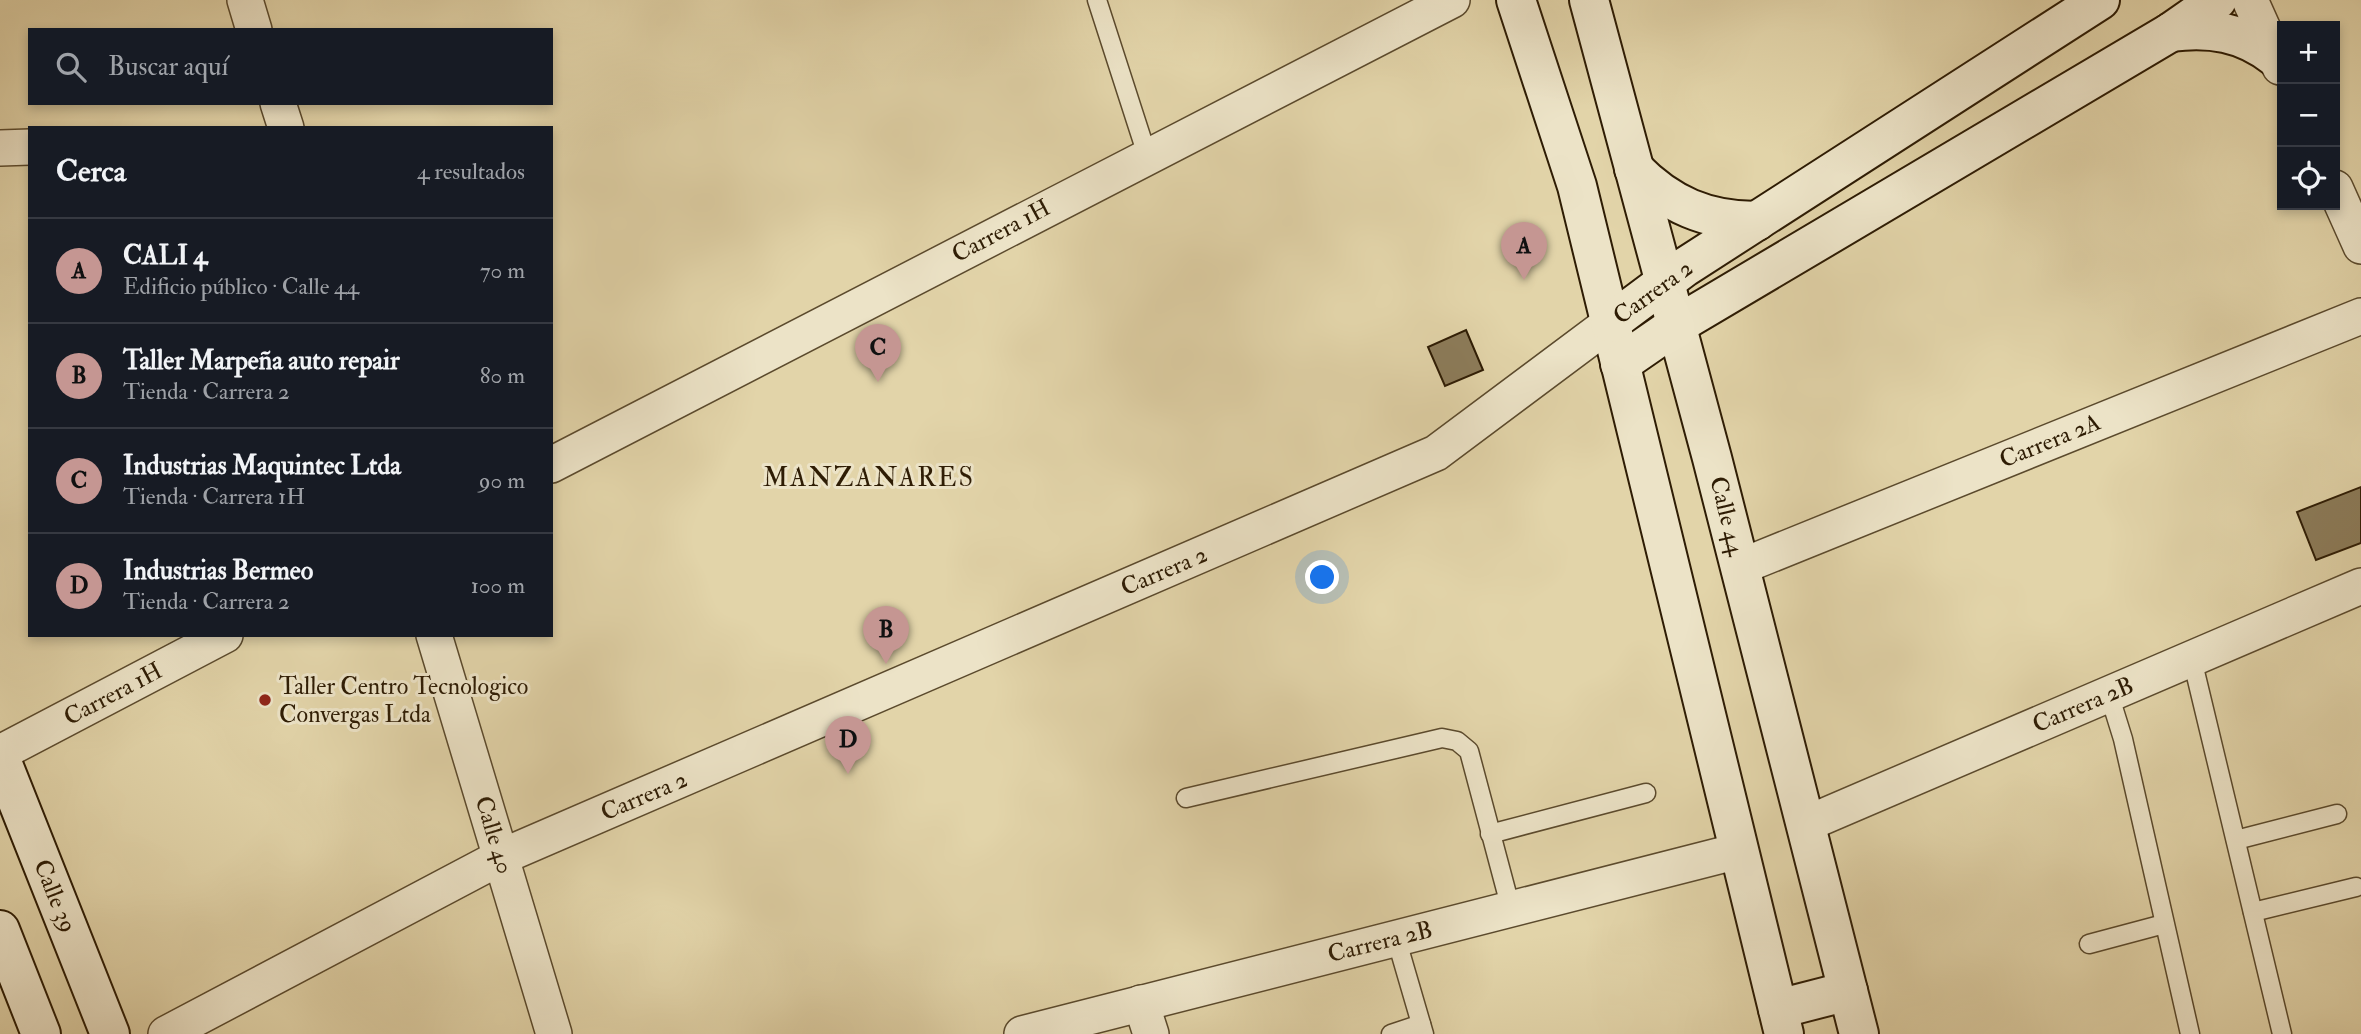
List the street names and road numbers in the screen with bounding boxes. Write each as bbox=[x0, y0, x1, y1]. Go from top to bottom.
street label: Carrera 1H bbox=[946, 192, 1056, 270]
street label: Carrera 2 bbox=[1607, 253, 1699, 331]
street label: Carrera 2A bbox=[1995, 407, 2105, 475]
street label: Calle 44 bbox=[1702, 473, 1752, 560]
street label: Carrera 2 bbox=[1116, 539, 1212, 603]
street label: Carrera 1H bbox=[58, 655, 168, 733]
street label: Carrera 2B bbox=[2028, 670, 2138, 740]
street label: Carrera 2 bbox=[596, 764, 692, 828]
street label: Calle 40 bbox=[468, 792, 520, 878]
street label: Calle 39 bbox=[26, 855, 84, 937]
street label: Carrera 2B bbox=[1324, 914, 1436, 970]

